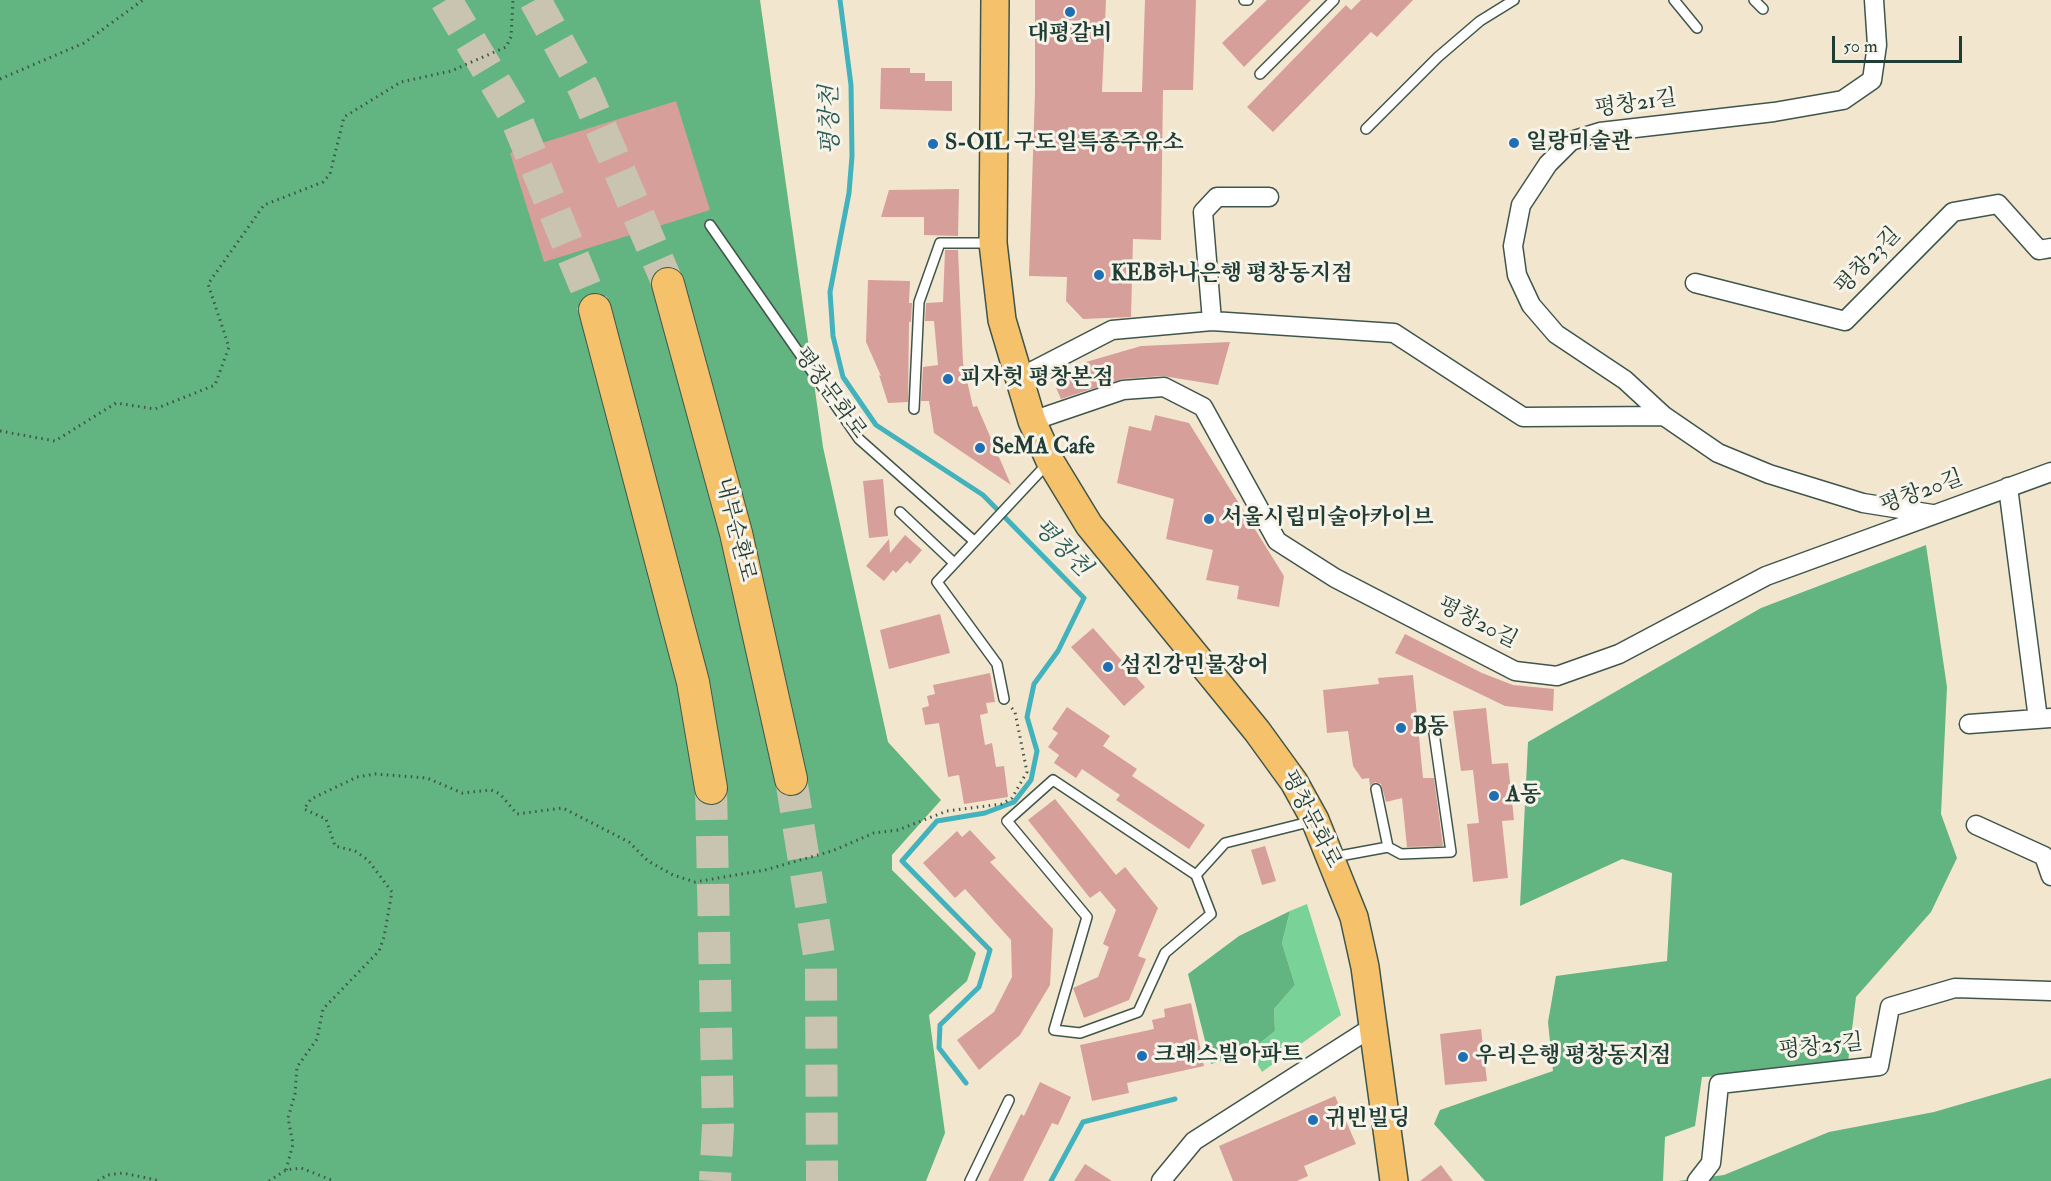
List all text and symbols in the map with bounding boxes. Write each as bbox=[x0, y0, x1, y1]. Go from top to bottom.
marker: 대평갈비 bbox=[1063, 5, 1077, 19]
place label: 대평갈비 bbox=[1027, 22, 1113, 48]
scale bar bbox=[1835, 24, 1966, 62]
text: 50 m bbox=[1843, 35, 1878, 58]
water label: 평창천 bbox=[817, 85, 847, 155]
street label: 평창21길 bbox=[1593, 86, 1679, 124]
place label: 일랑미술관 bbox=[1526, 130, 1632, 156]
place label: S-OIL 구도일특종주유소 bbox=[945, 131, 1184, 157]
marker: 일랑미술관 bbox=[1507, 136, 1521, 150]
marker: S-OIL 구도일특종주유소 bbox=[926, 137, 940, 151]
street label: 평창23길 bbox=[1831, 223, 1907, 301]
place label: KEB하나은행 평창동지점 bbox=[1111, 262, 1353, 288]
marker: KEB하나은행 평창동지점 bbox=[1092, 268, 1106, 282]
street label: 평창문화로 bbox=[787, 343, 871, 445]
place label: 피자헛 평창본점 bbox=[960, 366, 1113, 392]
marker: 피자헛 평창본점 bbox=[941, 372, 955, 386]
place label: SeMA Cafe bbox=[992, 435, 1095, 461]
marker: SeMA Cafe bbox=[973, 441, 987, 455]
street label: 평창20길 bbox=[1877, 466, 1967, 520]
street label: 내부순환로 bbox=[708, 475, 760, 585]
place label: 서울시립미술아카이브 bbox=[1221, 506, 1434, 532]
marker: 서울시립미술아카이브 bbox=[1202, 512, 1216, 526]
water label: 평창천 bbox=[1026, 514, 1096, 584]
street label: 평창20길 bbox=[1433, 593, 1521, 655]
place label: 섬진강민물장어 bbox=[1120, 654, 1269, 680]
marker: 섬진강민물장어 bbox=[1101, 660, 1115, 674]
place label: B동 bbox=[1413, 715, 1449, 741]
marker: B동 bbox=[1394, 721, 1408, 735]
street label: 평창문화로 bbox=[1274, 767, 1346, 873]
place label: A동 bbox=[1506, 783, 1541, 809]
marker: A동 bbox=[1487, 789, 1501, 803]
street label: 평창25길 bbox=[1778, 1030, 1864, 1066]
place label: 크래스빌아파트 bbox=[1154, 1043, 1303, 1069]
place label: 우리은행 평창동지점 bbox=[1475, 1044, 1671, 1070]
marker: 크래스빌아파트 bbox=[1135, 1049, 1149, 1063]
marker: 우리은행 평창동지점 bbox=[1456, 1050, 1470, 1064]
place label: 귀빈빌딩 bbox=[1325, 1107, 1410, 1133]
marker: 귀빈빌딩 bbox=[1306, 1113, 1320, 1127]

